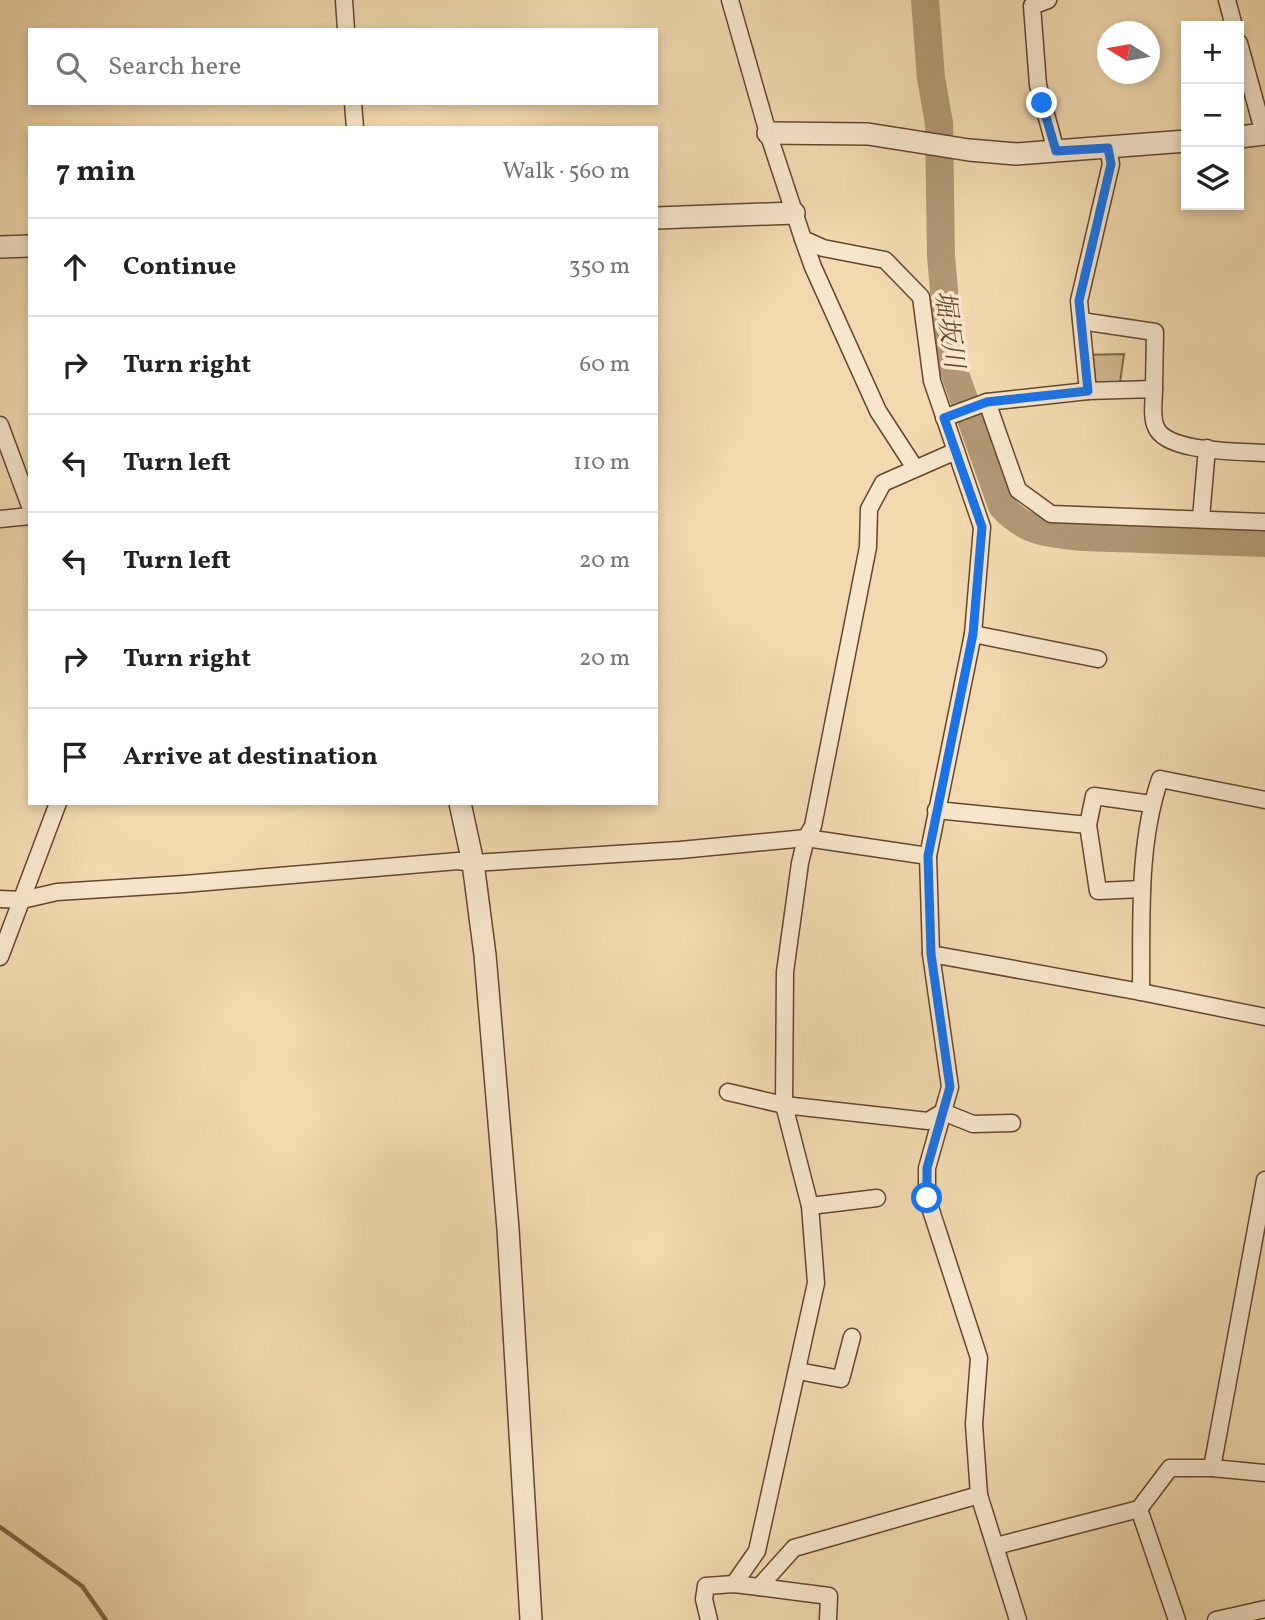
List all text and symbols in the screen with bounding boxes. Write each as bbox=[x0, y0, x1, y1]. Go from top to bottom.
north arrow bbox=[1097, 21, 1160, 84]
map controls bbox=[1181, 21, 1244, 210]
button: + bbox=[1181, 21, 1244, 84]
search box bbox=[28, 28, 658, 105]
icon: search bbox=[52, 48, 90, 86]
text: Search here bbox=[108, 49, 241, 85]
button: − bbox=[1181, 84, 1244, 147]
route end bbox=[1026, 87, 1057, 118]
button: layers bbox=[1181, 147, 1244, 210]
text: 7 min bbox=[56, 151, 136, 193]
text: Walk · 560 m bbox=[502, 156, 630, 188]
icon: ahead bbox=[56, 248, 94, 286]
text: Continue bbox=[123, 249, 236, 285]
text: 350 m bbox=[569, 251, 630, 283]
water label: 堀坂川 bbox=[925, 288, 972, 373]
icon: right bbox=[56, 346, 94, 384]
text: Turn right bbox=[123, 347, 251, 383]
text: 60 m bbox=[580, 349, 630, 381]
icon: left bbox=[56, 444, 94, 482]
text: Turn left bbox=[123, 445, 231, 481]
text: 110 m bbox=[573, 447, 630, 479]
icon: left bbox=[56, 542, 94, 580]
text: Turn left bbox=[123, 543, 231, 579]
text: 20 m bbox=[579, 545, 630, 577]
icon: right bbox=[56, 640, 94, 678]
text: Turn right bbox=[123, 641, 251, 677]
text: 20 m bbox=[579, 643, 630, 675]
icon: arrive bbox=[56, 738, 94, 776]
text: Arrive at destination bbox=[123, 739, 378, 775]
route start bbox=[911, 1182, 942, 1213]

